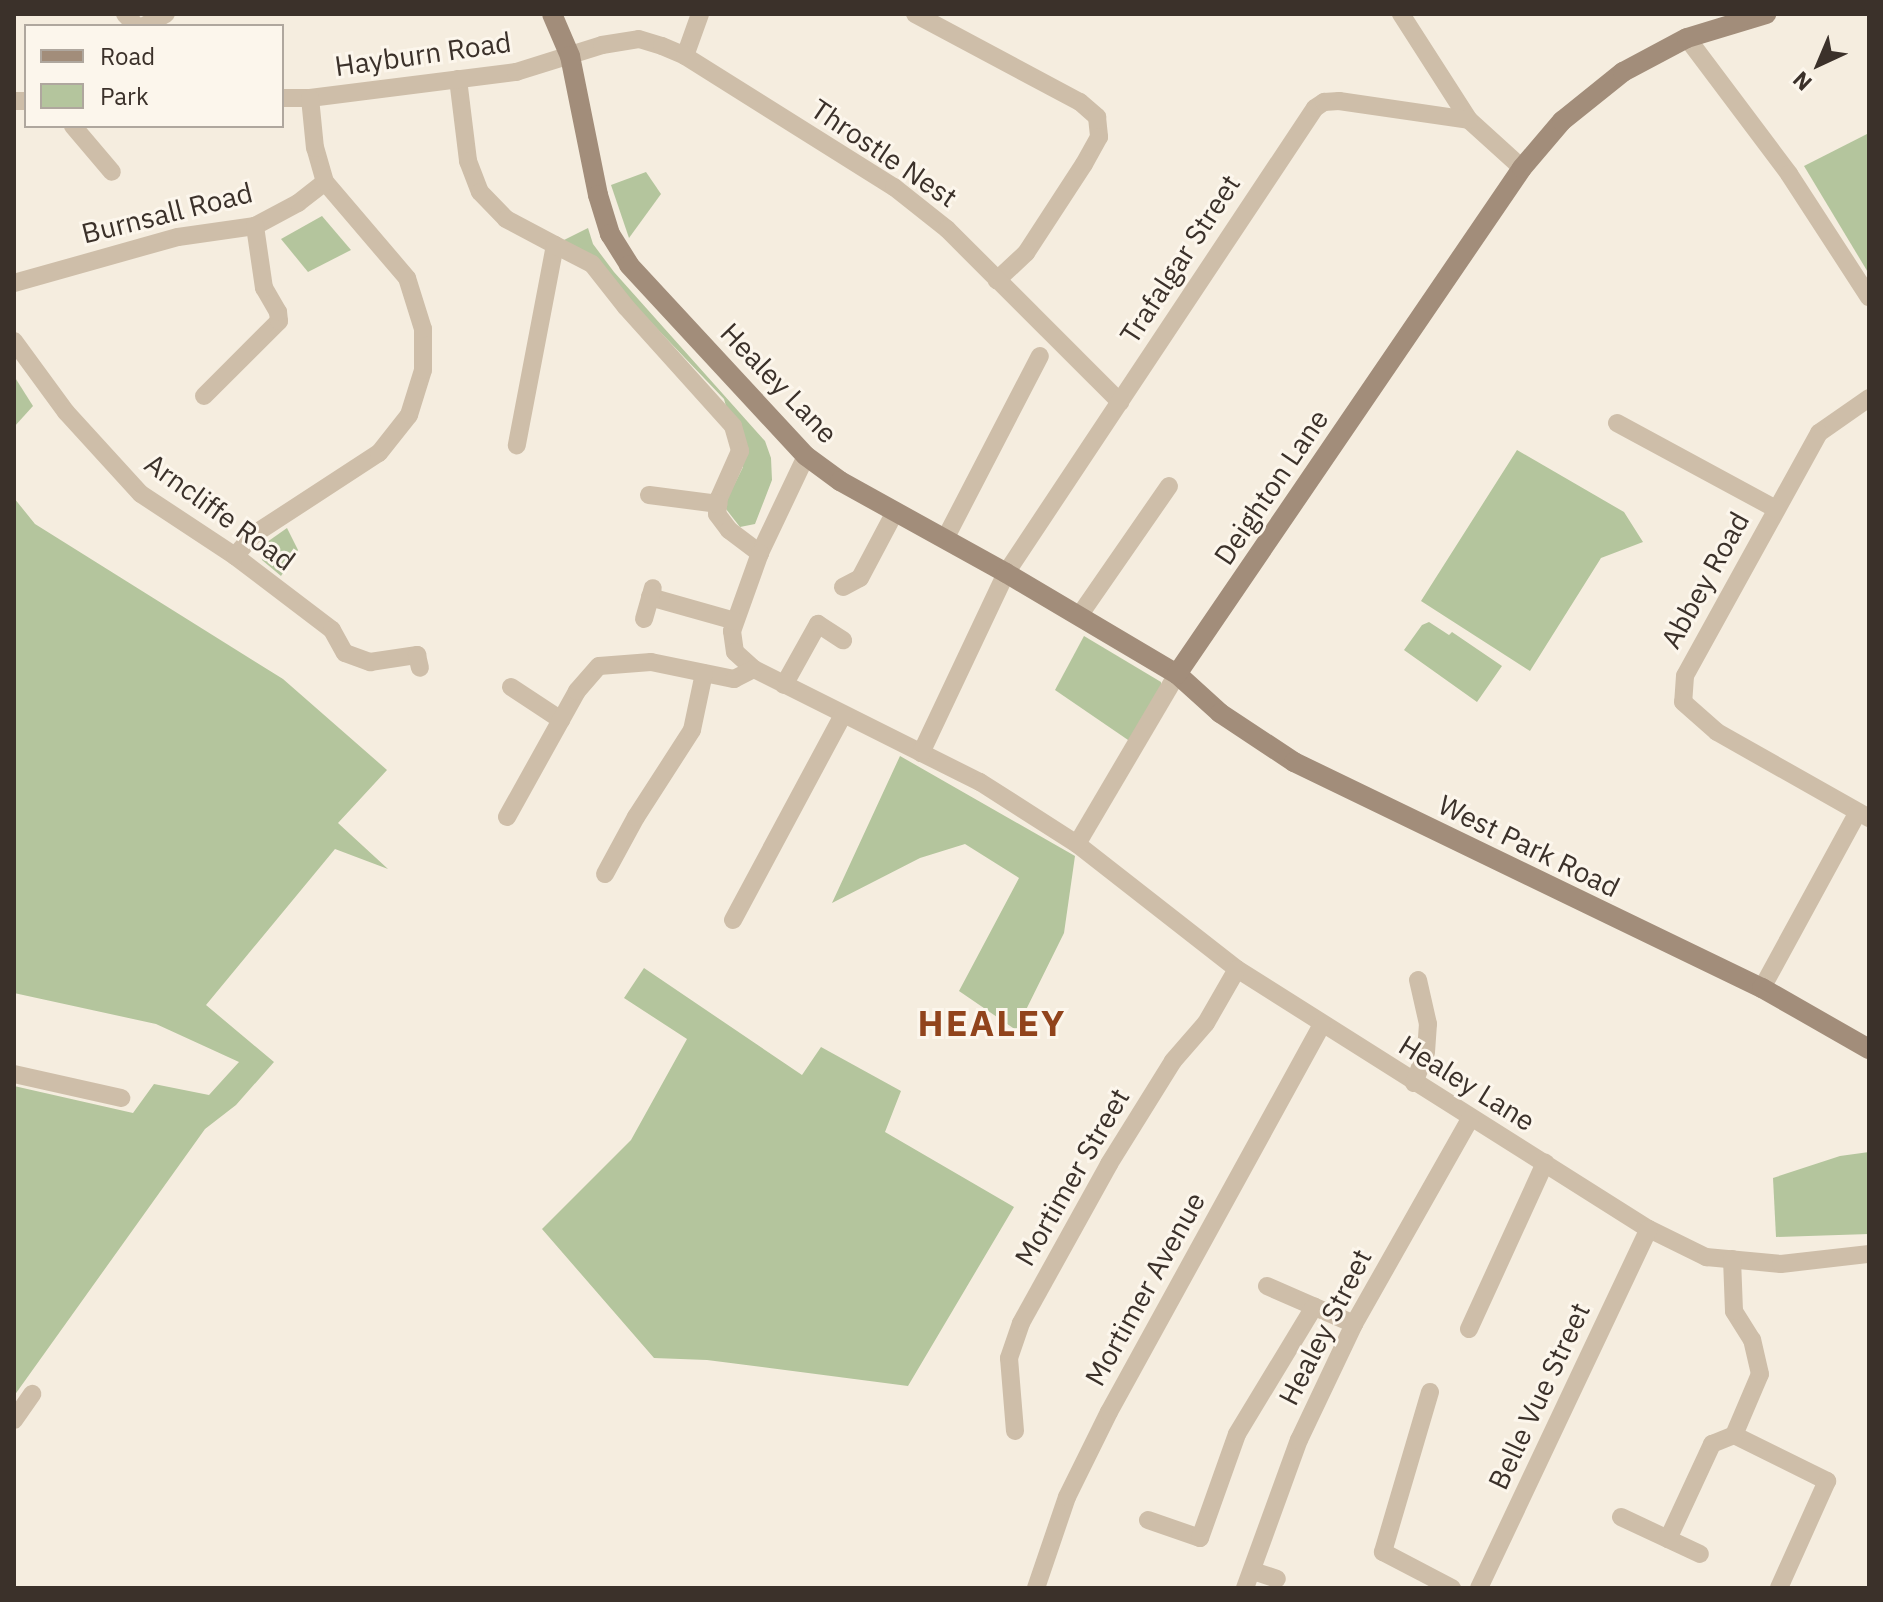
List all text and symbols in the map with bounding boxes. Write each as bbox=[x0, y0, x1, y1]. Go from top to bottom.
legend bbox=[24, 24, 284, 128]
north arrow bbox=[1779, 24, 1859, 104]
street label: Hayburn Road bbox=[333, 25, 513, 83]
text: Road bbox=[100, 40, 155, 72]
text: N bbox=[1786, 66, 1818, 98]
text: Park bbox=[100, 80, 149, 112]
street label: Throstle Nest bbox=[805, 92, 963, 214]
street label: Trafalgar Street bbox=[1113, 168, 1247, 350]
street label: Burnsall Road bbox=[78, 176, 256, 250]
street label: Healey Lane bbox=[714, 316, 844, 450]
street label: Deighton Lane bbox=[1207, 403, 1335, 571]
street label: Arncliffe Road bbox=[138, 446, 302, 578]
street label: Abbey Road bbox=[1654, 506, 1756, 654]
street label: West Park Road bbox=[1433, 788, 1625, 904]
district label: HEALEY bbox=[918, 1001, 1066, 1045]
street label: Healey Lane bbox=[1393, 1028, 1541, 1138]
street label: Mortimer Street bbox=[1008, 1082, 1136, 1272]
street label: Mortimer Avenue bbox=[1078, 1186, 1212, 1392]
street label: Healey Street bbox=[1271, 1243, 1379, 1411]
street label: Belle Vue Street bbox=[1481, 1297, 1597, 1495]

